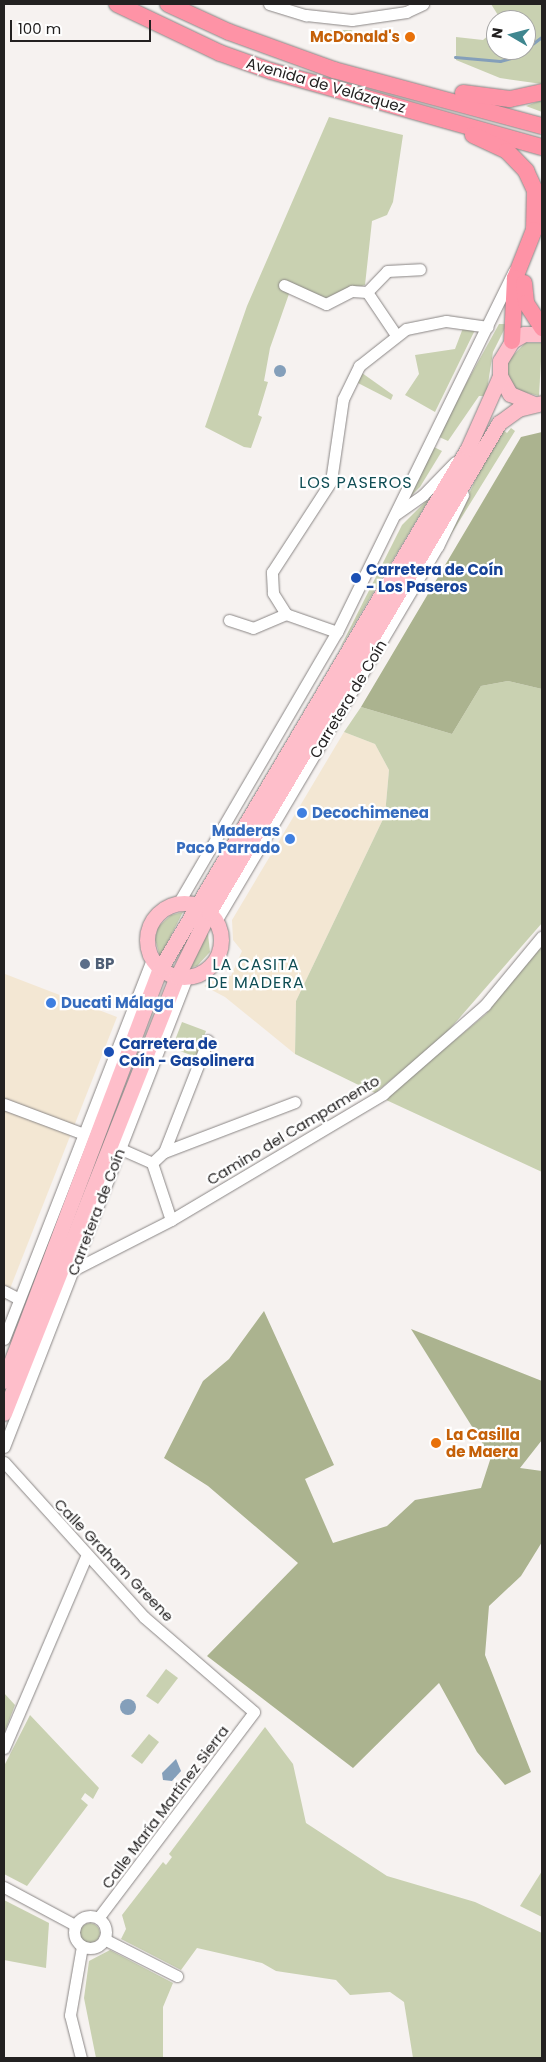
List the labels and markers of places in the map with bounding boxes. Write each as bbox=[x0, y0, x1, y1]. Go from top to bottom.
place label: McDonald's bbox=[310, 28, 400, 46]
marker: McDonald's bbox=[404, 31, 416, 43]
place label: Carretera de Coín - Los Paseros bbox=[366, 560, 503, 595]
marker: Carretera de Coín - Los Paseros bbox=[350, 572, 362, 584]
place label: Decochimenea bbox=[312, 804, 429, 822]
marker: Decochimenea bbox=[296, 807, 308, 819]
place label: Maderas Paco Parrado bbox=[176, 821, 280, 856]
marker: Maderas Paco Parrado bbox=[284, 833, 296, 845]
place label: BP bbox=[95, 955, 114, 973]
marker: BP bbox=[79, 958, 91, 970]
place label: Ducati Málaga bbox=[61, 994, 174, 1012]
marker: Ducati Málaga bbox=[45, 997, 57, 1009]
place label: Carretera de Coín - Gasolinera bbox=[119, 1034, 254, 1069]
marker: Carretera de Coín - Gasolinera bbox=[103, 1046, 115, 1058]
place label: La Casilla de Maera bbox=[446, 1425, 520, 1460]
marker: La Casilla de Maera bbox=[430, 1437, 442, 1449]

